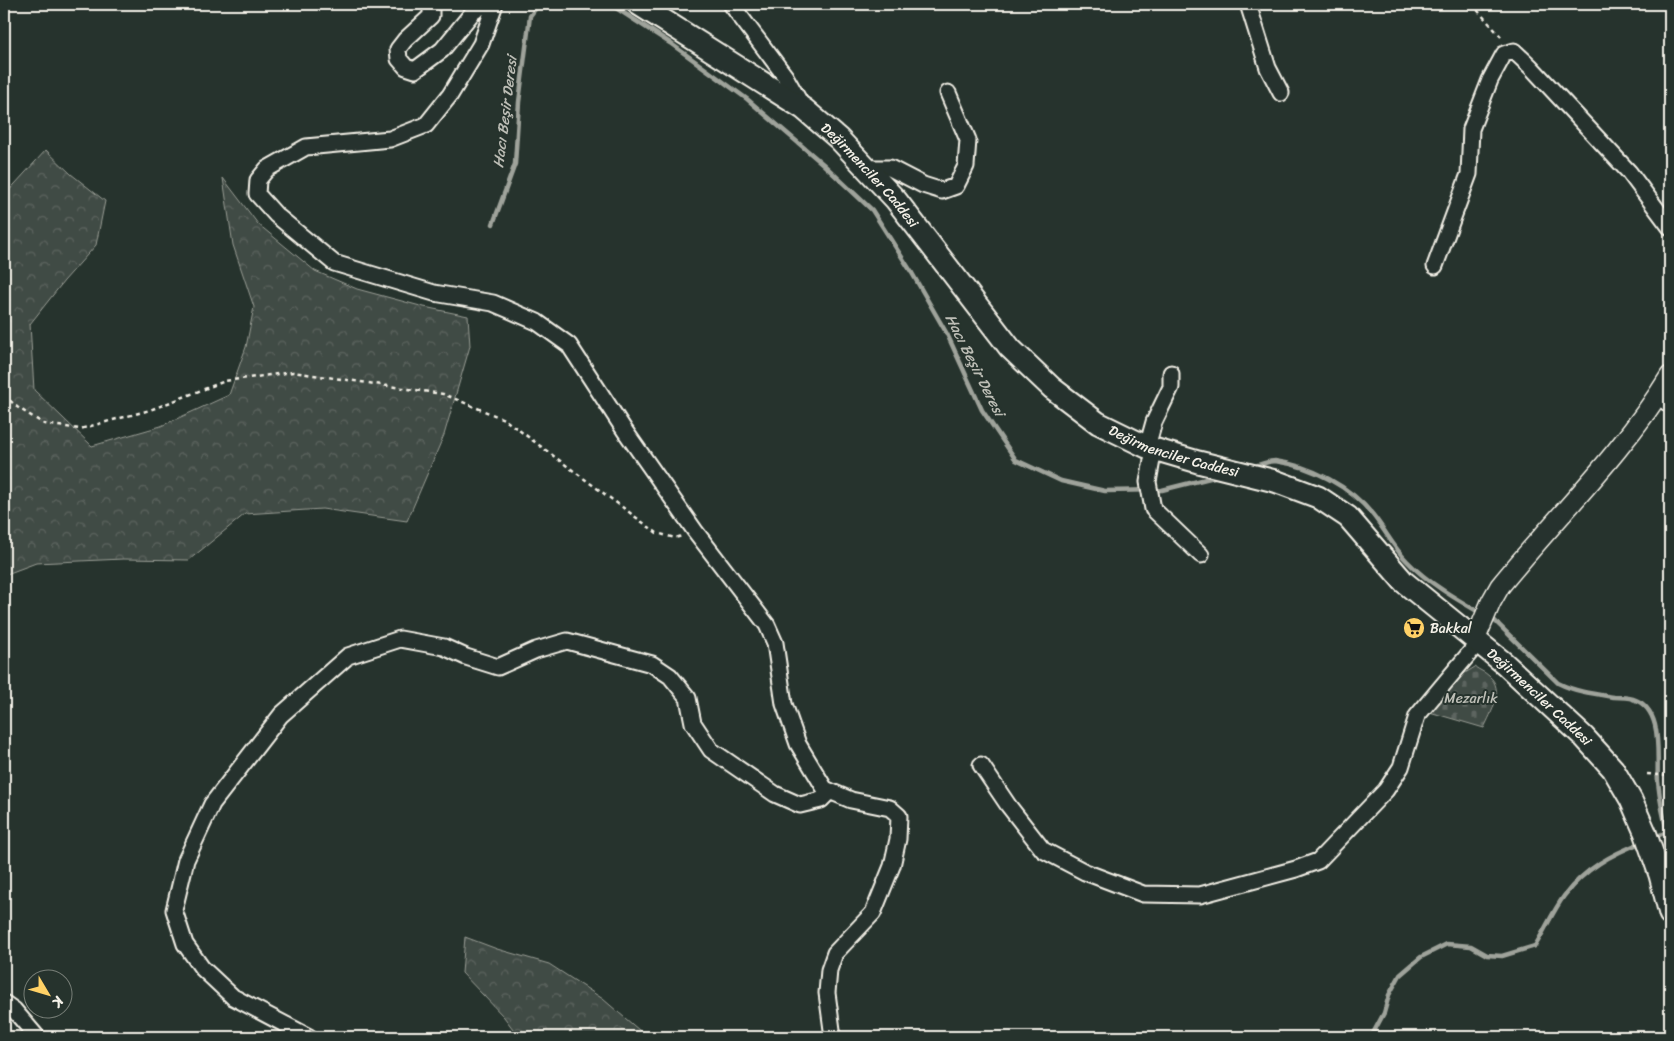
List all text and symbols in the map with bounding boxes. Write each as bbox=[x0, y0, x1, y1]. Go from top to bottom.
water label: Hacı Beşir Deresi bbox=[485, 52, 525, 169]
street label: Değirmenciler Caddesi bbox=[815, 116, 926, 234]
water label: Hacı Beşir Deresi bbox=[938, 309, 1013, 423]
street label: Değirmenciler Caddesi bbox=[1104, 418, 1243, 484]
supermarket icon: Bakkal bbox=[1402, 616, 1426, 640]
place label: Bakkal bbox=[1430, 616, 1473, 641]
street label: Değirmenciler Caddesi bbox=[1481, 641, 1599, 752]
park label: Mezarlık bbox=[1444, 686, 1498, 711]
north arrow bbox=[22, 968, 72, 1018]
text: K bbox=[44, 990, 71, 1014]

